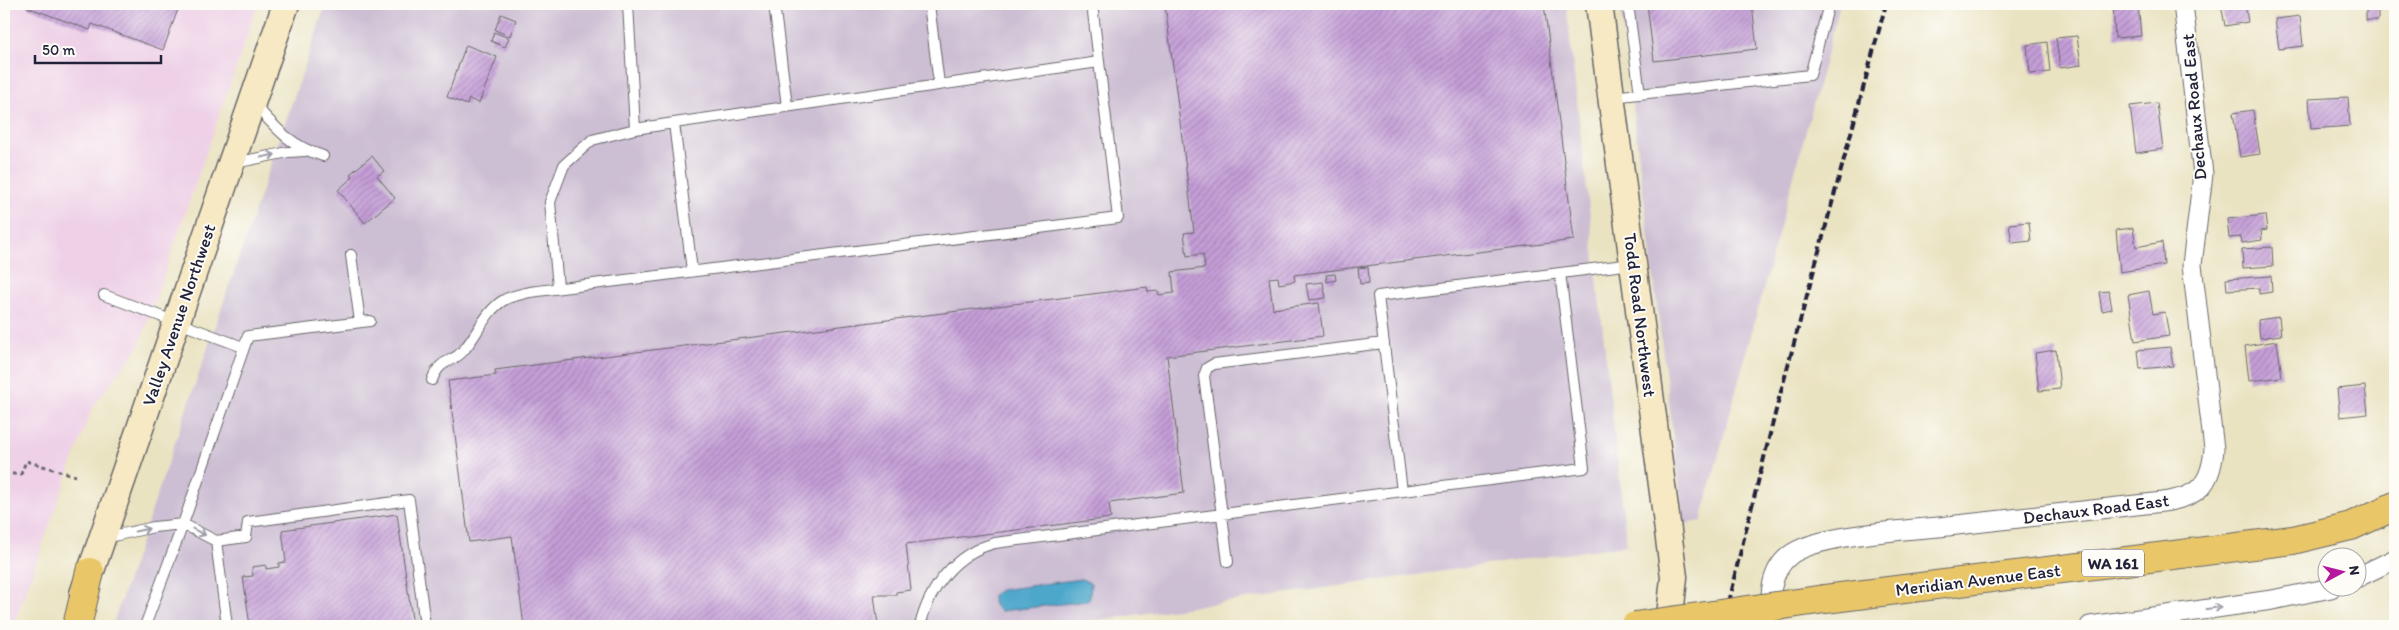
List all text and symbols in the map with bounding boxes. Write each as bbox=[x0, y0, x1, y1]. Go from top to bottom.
scale bar bbox=[35, 32, 161, 64]
street label: Dechaux Road East bbox=[2177, 33, 2211, 181]
text: 50 m bbox=[42, 41, 75, 59]
one-way arrow bbox=[260, 151, 276, 160]
street label: Valley Avenue Northwest bbox=[138, 221, 221, 409]
street label: Todd Road Northwest bbox=[1619, 232, 1661, 398]
street label: Dechaux Road East bbox=[2022, 489, 2170, 529]
one-way arrow bbox=[134, 524, 150, 534]
one-way arrow bbox=[192, 528, 207, 538]
north arrow bbox=[2316, 548, 2366, 598]
road number: WA 161 bbox=[2082, 550, 2144, 576]
street label: Meridian Avenue East bbox=[1894, 559, 2062, 601]
text: N bbox=[2345, 565, 2363, 576]
one-way arrow bbox=[2206, 603, 2222, 613]

